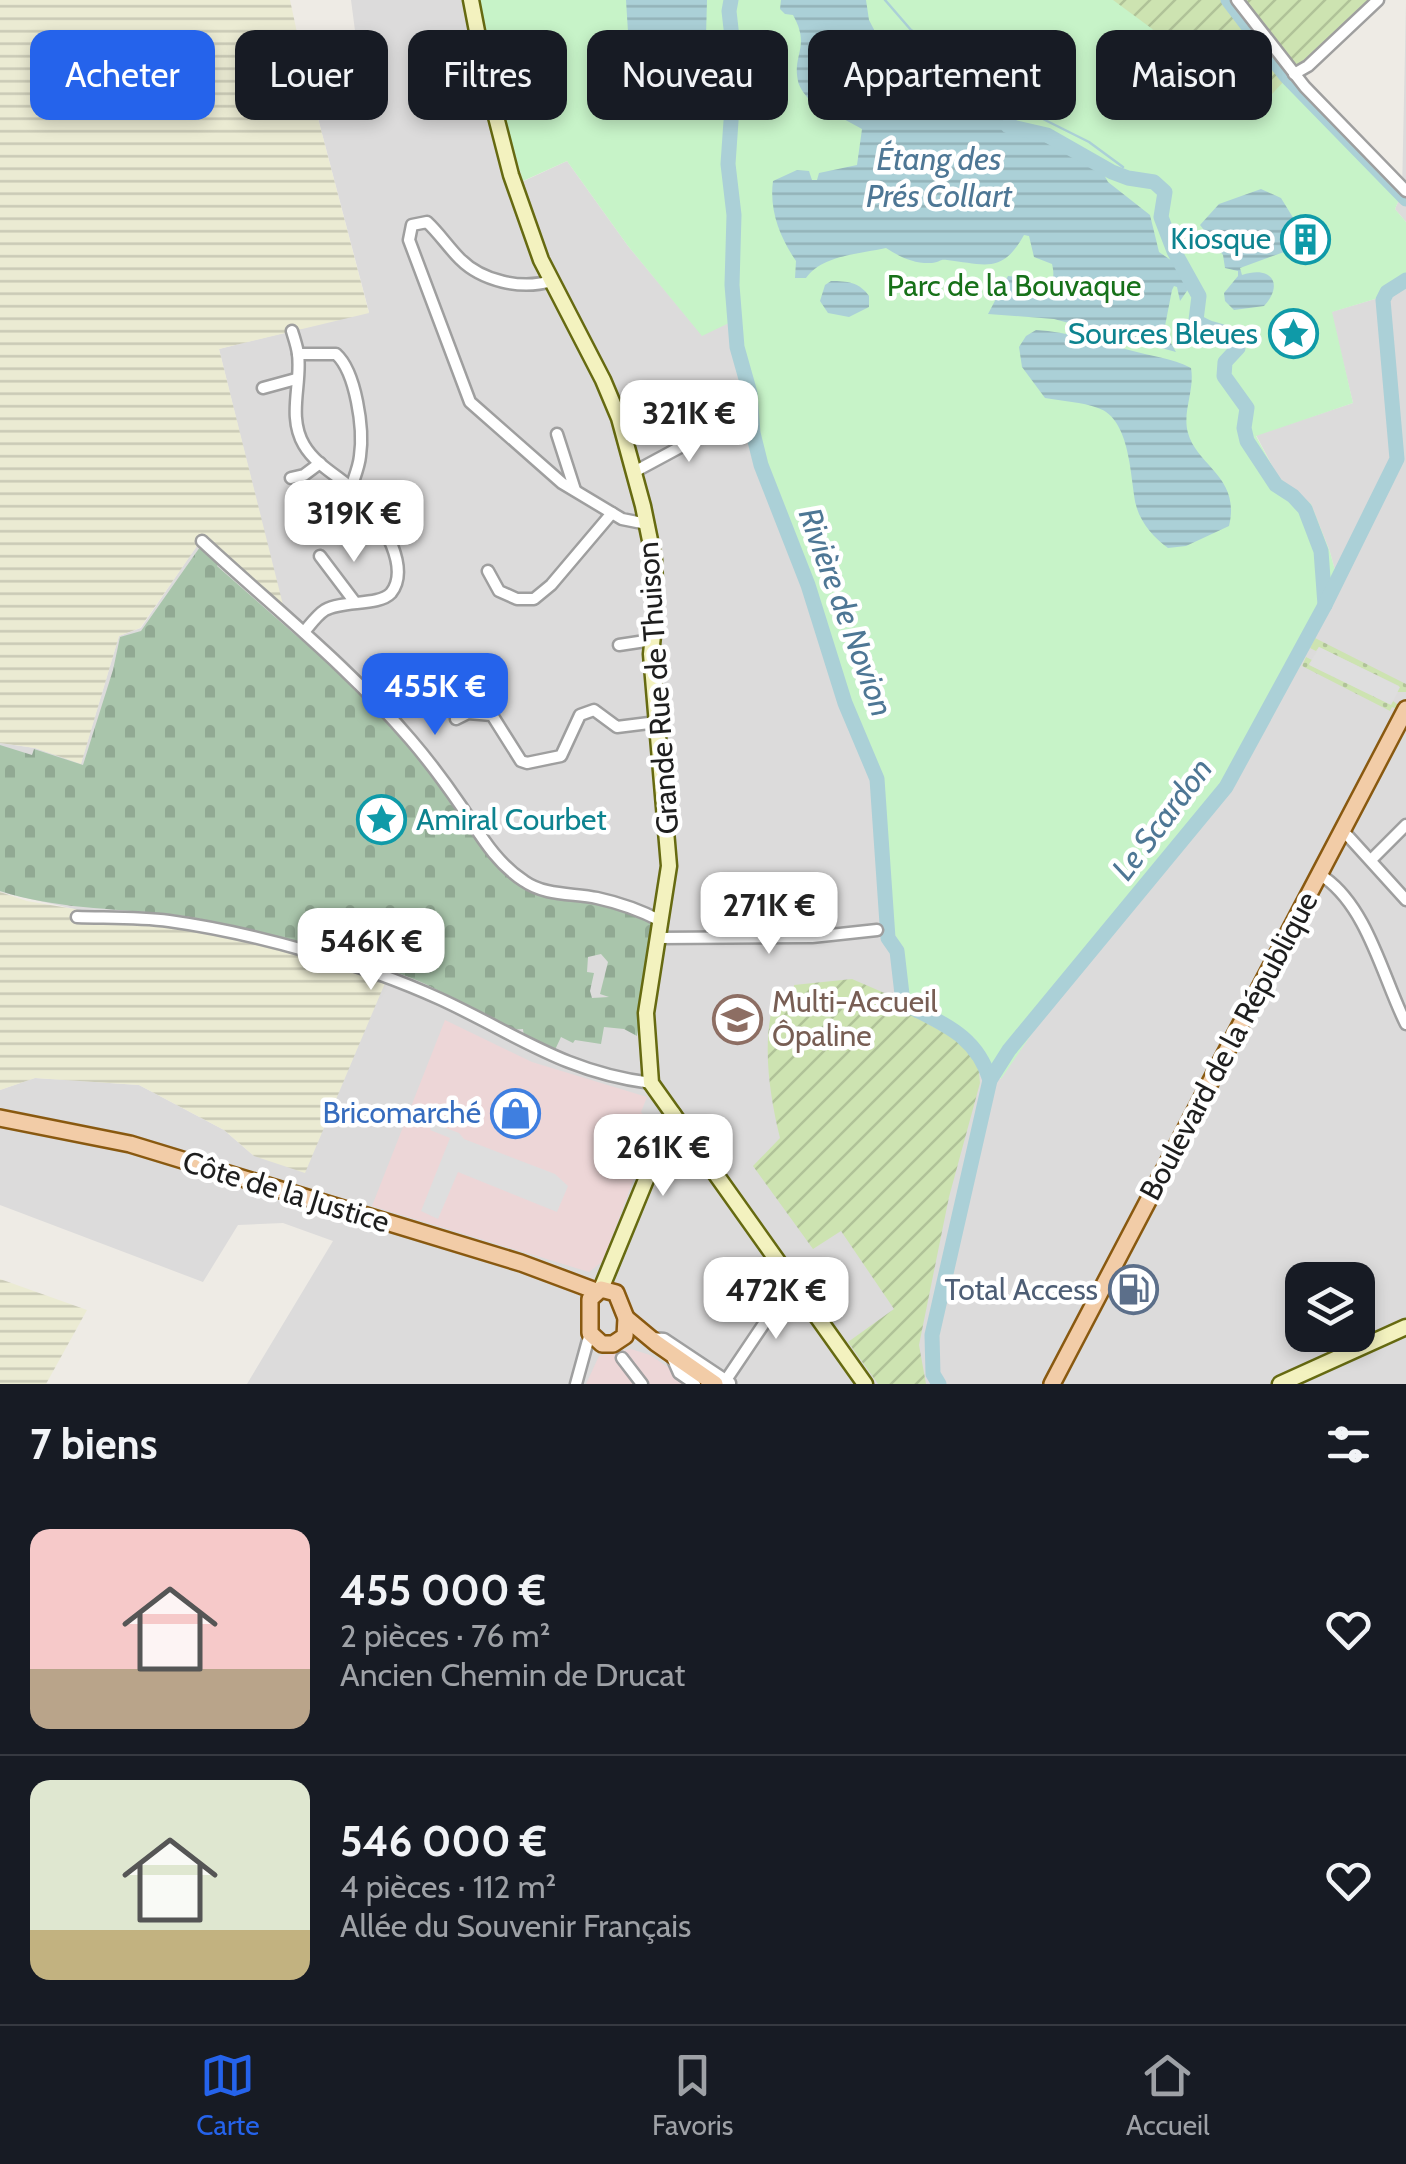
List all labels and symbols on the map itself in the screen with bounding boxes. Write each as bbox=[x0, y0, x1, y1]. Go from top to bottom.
water label: Étang des Prés Collart bbox=[866, 139, 1013, 215]
building icon: Kiosque bbox=[1280, 213, 1332, 265]
place label: Kiosque bbox=[1170, 220, 1271, 257]
park label: Parc de la Bouvaque bbox=[887, 267, 1141, 304]
place icon: Sources Bleues bbox=[1267, 308, 1319, 360]
place label: Sources Bleues bbox=[1068, 315, 1258, 352]
pin: 321K € bbox=[608, 380, 770, 465]
pin: 319K € bbox=[273, 480, 435, 565]
water label: Rivière de Novion bbox=[791, 502, 902, 722]
street label: Grande Rue de Thuison bbox=[629, 540, 686, 836]
pin: 455K € bbox=[354, 653, 516, 738]
water label: Le Scardon bbox=[1103, 750, 1220, 887]
place icon: Amiral Courbet bbox=[355, 794, 407, 846]
place label: Amiral Courbet bbox=[416, 801, 607, 838]
pin: 271K € bbox=[688, 872, 850, 957]
street label: Boulevard de la République bbox=[1131, 885, 1326, 1206]
pin: 546K € bbox=[290, 908, 452, 993]
place label: Multi-Accueil Ôpaline bbox=[772, 983, 938, 1054]
school or university icon: Multi-Accueil Ôpaline bbox=[711, 993, 763, 1045]
shop icon: Bricomarché bbox=[490, 1087, 542, 1139]
place label: Bricomarché bbox=[322, 1094, 481, 1131]
pin: 261K € bbox=[582, 1114, 744, 1199]
street label: Côte de la Justice bbox=[178, 1143, 394, 1241]
pin: 472K € bbox=[695, 1257, 857, 1342]
fuel station icon: Total Access bbox=[1107, 1264, 1159, 1316]
place label: Total Access bbox=[945, 1271, 1098, 1308]

